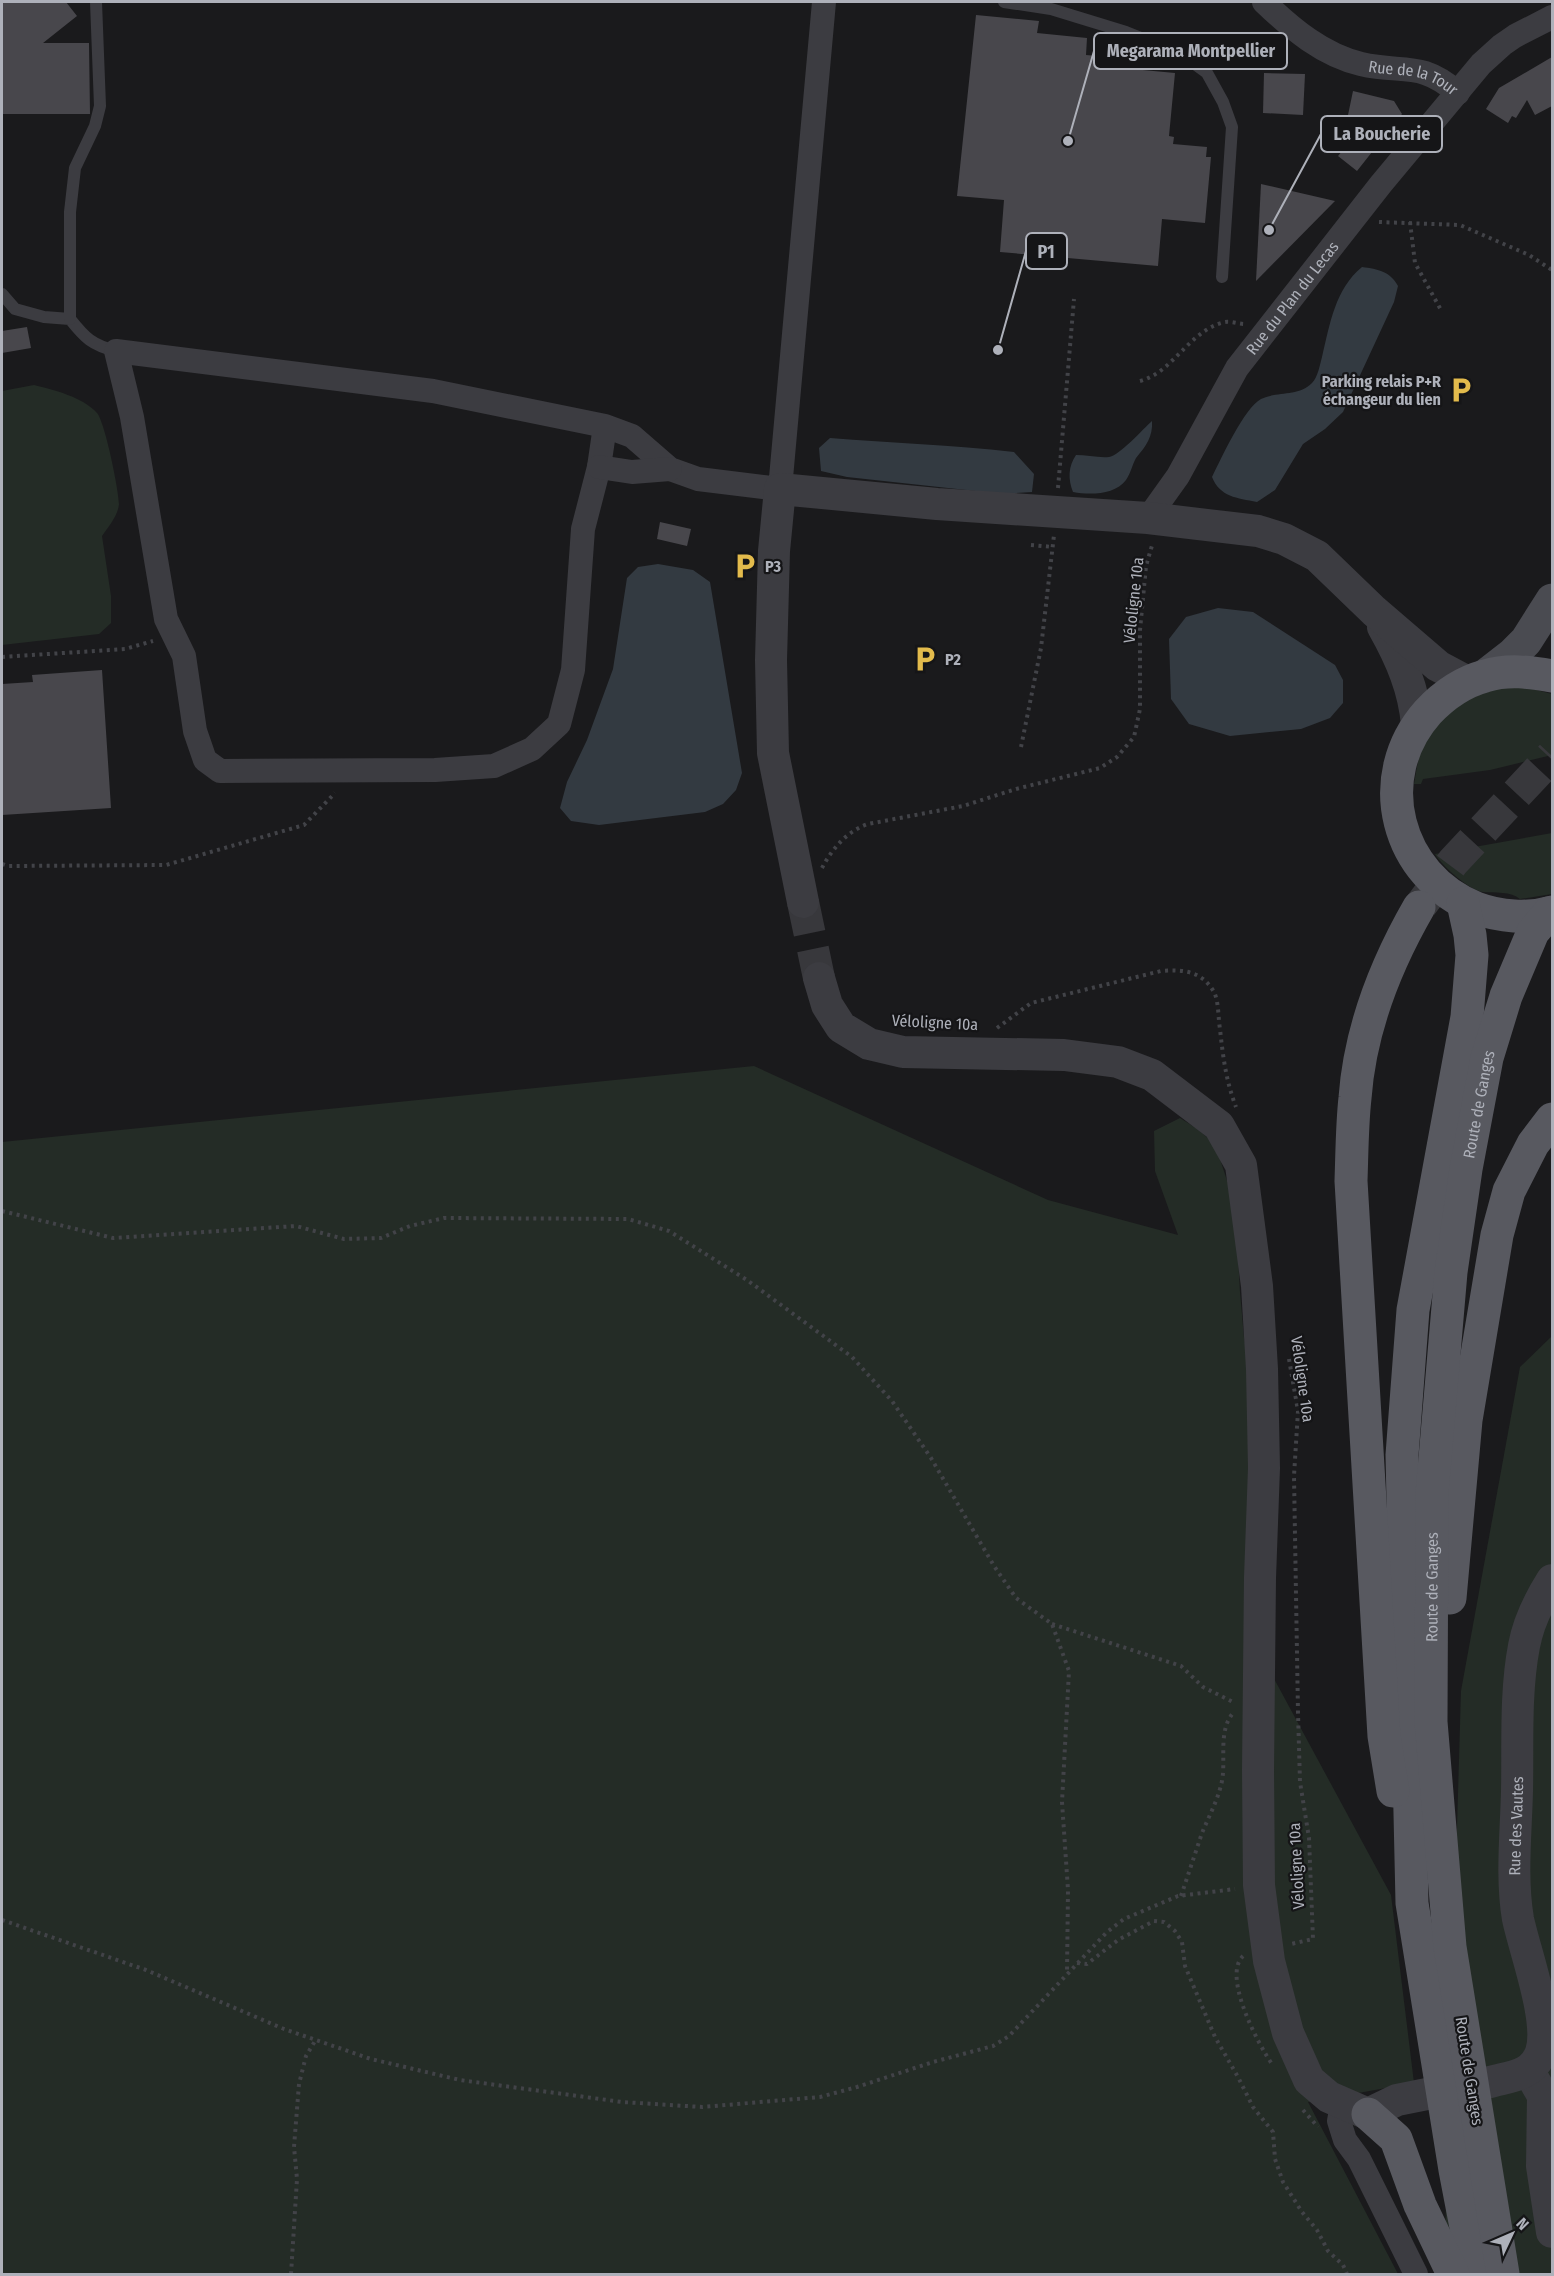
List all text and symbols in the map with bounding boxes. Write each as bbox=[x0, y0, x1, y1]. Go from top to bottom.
callout: Megarama Montpellier bbox=[1094, 33, 1287, 69]
text: Megarama Montpellier bbox=[1107, 40, 1276, 62]
street label: Rue de la Tour bbox=[1367, 57, 1462, 99]
callout: La Boucherie bbox=[1321, 116, 1442, 152]
text: La Boucherie bbox=[1334, 123, 1430, 145]
callout: P1 bbox=[1026, 233, 1067, 269]
street label: Rue du Plan du Lecas bbox=[1242, 237, 1343, 358]
text: P1 bbox=[1037, 241, 1055, 263]
place label: Parking relais P+R échangeur du lien bbox=[1322, 372, 1442, 409]
parking icon: Parking relais P+R échangeur du lien bbox=[1446, 375, 1476, 405]
parking icon: P3 bbox=[730, 551, 760, 581]
street label: Véloligne 10a bbox=[1120, 556, 1147, 644]
place label: P3 bbox=[765, 557, 781, 576]
parking icon: P2 bbox=[910, 644, 940, 674]
place label: P2 bbox=[945, 650, 961, 669]
street label: Véloligne 10a bbox=[891, 1011, 979, 1034]
street label: Route de Ganges bbox=[1459, 1048, 1499, 1160]
street label: Véloligne 10a bbox=[1287, 1335, 1318, 1423]
street label: Route de Ganges bbox=[1422, 1532, 1442, 1642]
street label: Rue des Vautes bbox=[1505, 1776, 1527, 1876]
street label: Véloligne 10a bbox=[1285, 1822, 1308, 1910]
street label: Route de Ganges bbox=[1452, 2015, 1487, 2127]
north arrow bbox=[1482, 2204, 1542, 2264]
text: N bbox=[1512, 2214, 1533, 2234]

